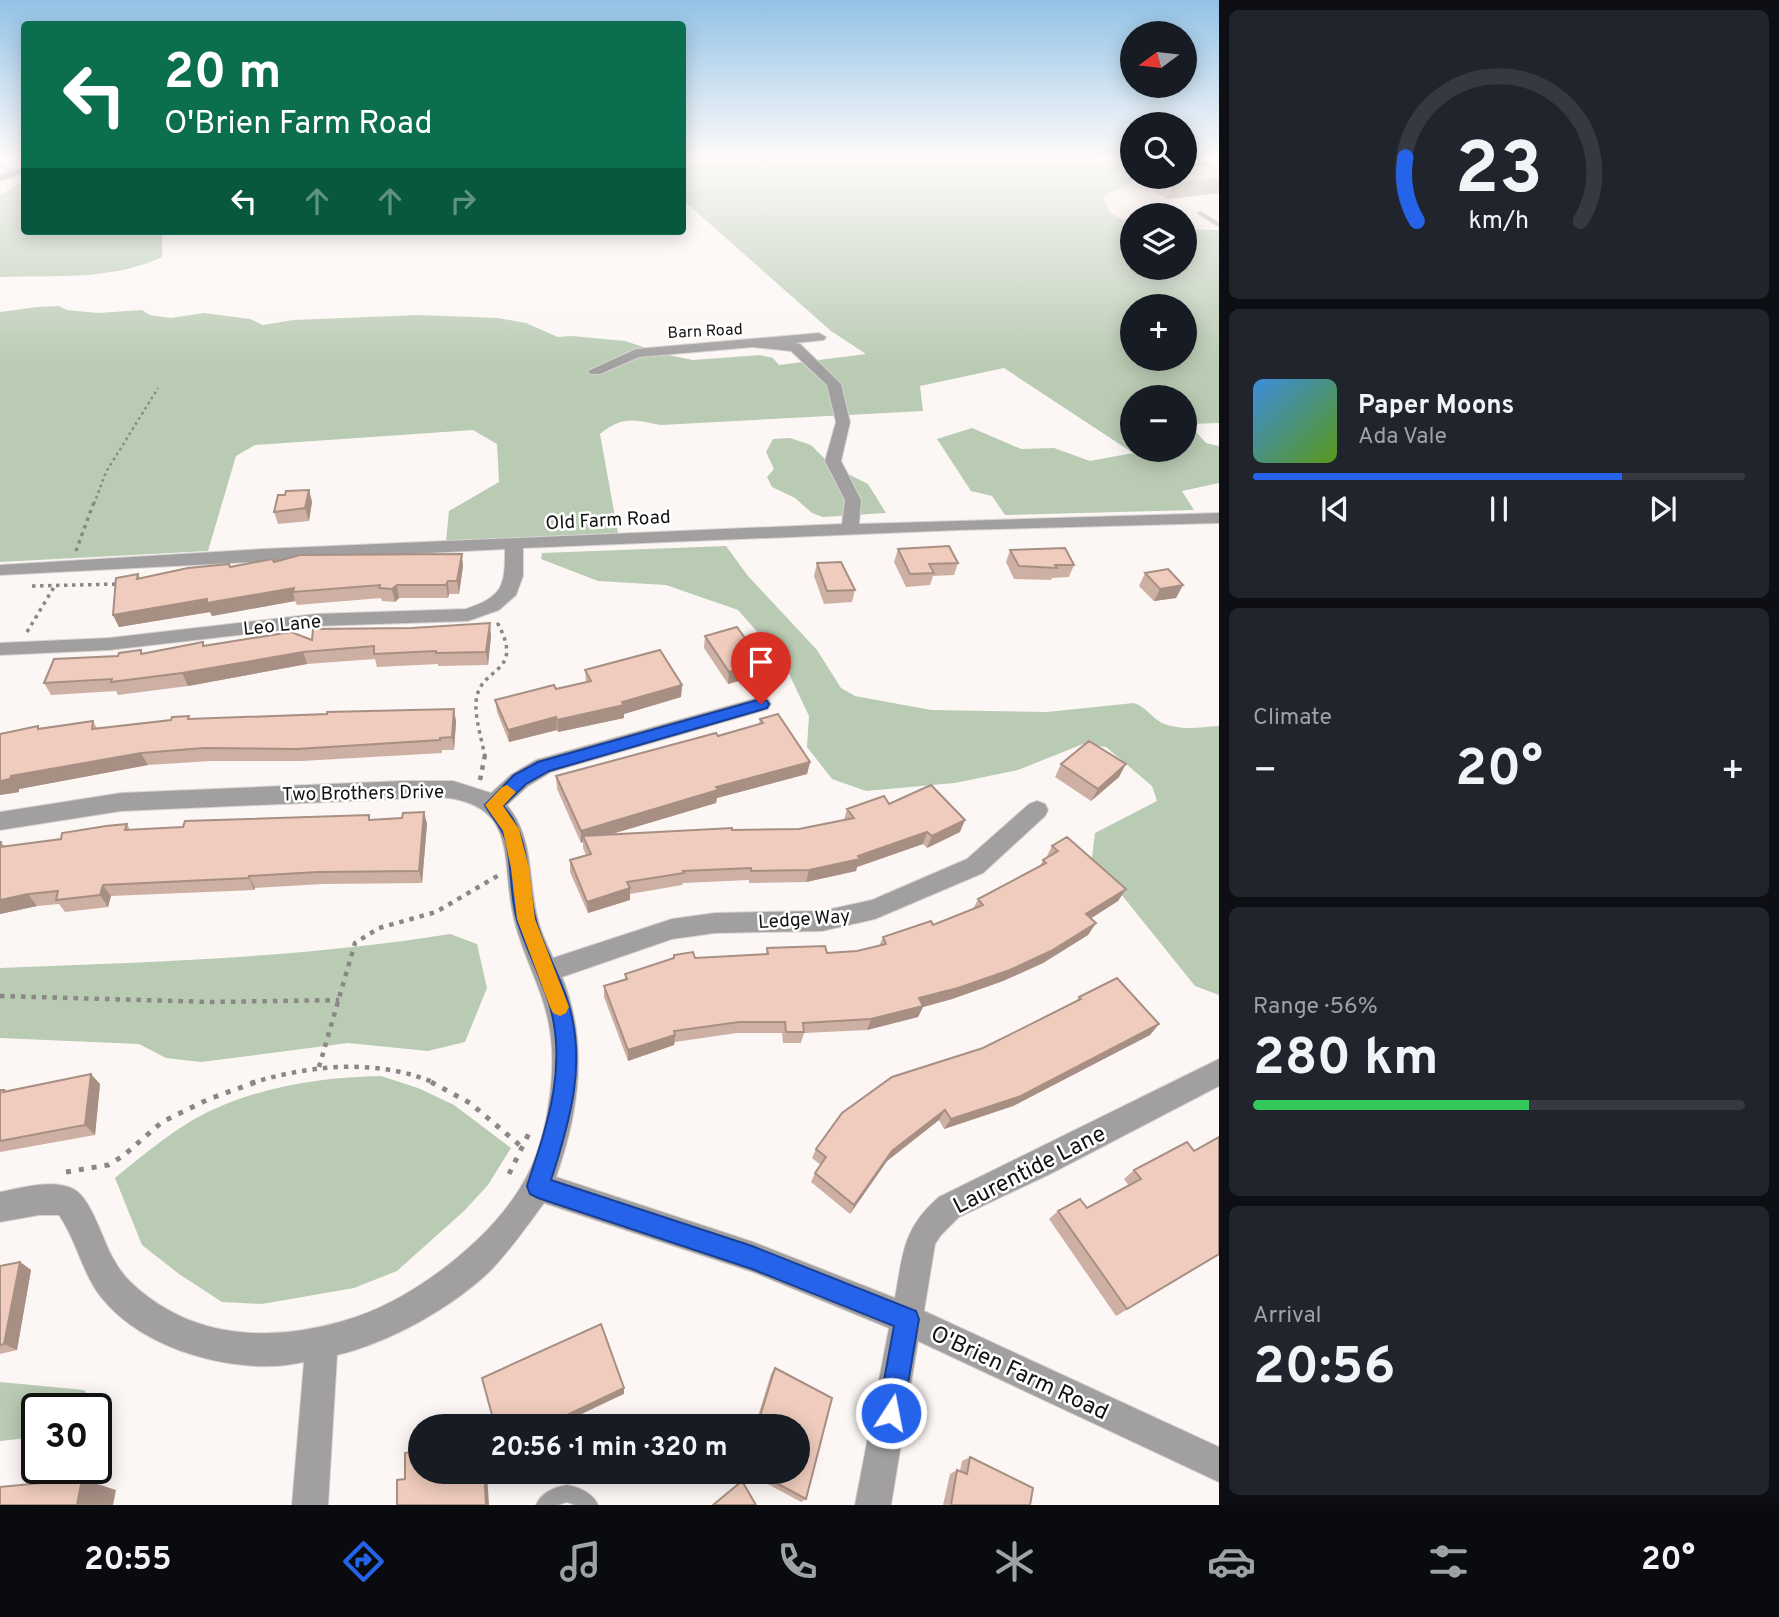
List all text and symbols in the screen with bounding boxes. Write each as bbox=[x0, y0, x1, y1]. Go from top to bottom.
north arrow bbox=[1120, 21, 1197, 98]
map controls bbox=[1120, 21, 1197, 462]
text: 20 m bbox=[164, 44, 281, 106]
icon: left bbox=[49, 49, 140, 140]
text: O'Brien Farm Road bbox=[164, 105, 432, 145]
button: search bbox=[1120, 112, 1197, 189]
text: 23 bbox=[1455, 127, 1543, 219]
icon: left bbox=[225, 182, 263, 220]
icon: ahead bbox=[298, 182, 336, 220]
icon: ahead bbox=[371, 182, 409, 220]
icon: right bbox=[444, 182, 482, 220]
button: layers bbox=[1120, 203, 1197, 280]
text: km/h bbox=[1469, 205, 1529, 237]
button: + bbox=[1120, 294, 1197, 371]
street label: Barn Road bbox=[667, 320, 743, 344]
button: − bbox=[1120, 385, 1197, 462]
text: Paper Moons bbox=[1358, 390, 1514, 423]
text: Ada Vale bbox=[1358, 423, 1447, 452]
icon: previous bbox=[1316, 490, 1354, 528]
icon: pause bbox=[1480, 490, 1518, 528]
icon: next bbox=[1644, 490, 1682, 528]
street label: Old Farm Road bbox=[545, 506, 671, 536]
street label: Leo Lane bbox=[242, 610, 322, 642]
pin bbox=[731, 632, 791, 704]
icon: arrive bbox=[742, 643, 780, 681]
text: Climate bbox=[1253, 704, 1332, 733]
text: 20° bbox=[1455, 738, 1543, 804]
text: − bbox=[1253, 748, 1278, 797]
text: + bbox=[1720, 748, 1745, 797]
street label: Two Brothers Drive bbox=[282, 781, 444, 807]
street label: Ledge Way bbox=[757, 905, 851, 935]
text: Range · 56% bbox=[1253, 993, 1378, 1022]
text: 280 km bbox=[1253, 1027, 1439, 1093]
street label: Laurentide Lane bbox=[949, 1120, 1111, 1222]
text: Arrival bbox=[1253, 1302, 1322, 1331]
street label: O'Brien Farm Road bbox=[925, 1320, 1112, 1428]
text: 20:56 bbox=[1253, 1336, 1395, 1402]
position arrow bbox=[854, 1376, 928, 1450]
speed limit sign: 30 bbox=[21, 1393, 112, 1484]
text: 20:56 · 1 min · 320 m bbox=[491, 1432, 727, 1465]
icon: directions bbox=[339, 1537, 388, 1586]
icon: music bbox=[556, 1537, 605, 1586]
icon: phone bbox=[773, 1537, 822, 1586]
icon: climate bbox=[990, 1537, 1039, 1586]
icon: car bbox=[1207, 1537, 1256, 1586]
icon: filters bbox=[1424, 1537, 1473, 1586]
text: 20:55 bbox=[84, 1541, 171, 1581]
text: 20° bbox=[1641, 1541, 1695, 1581]

